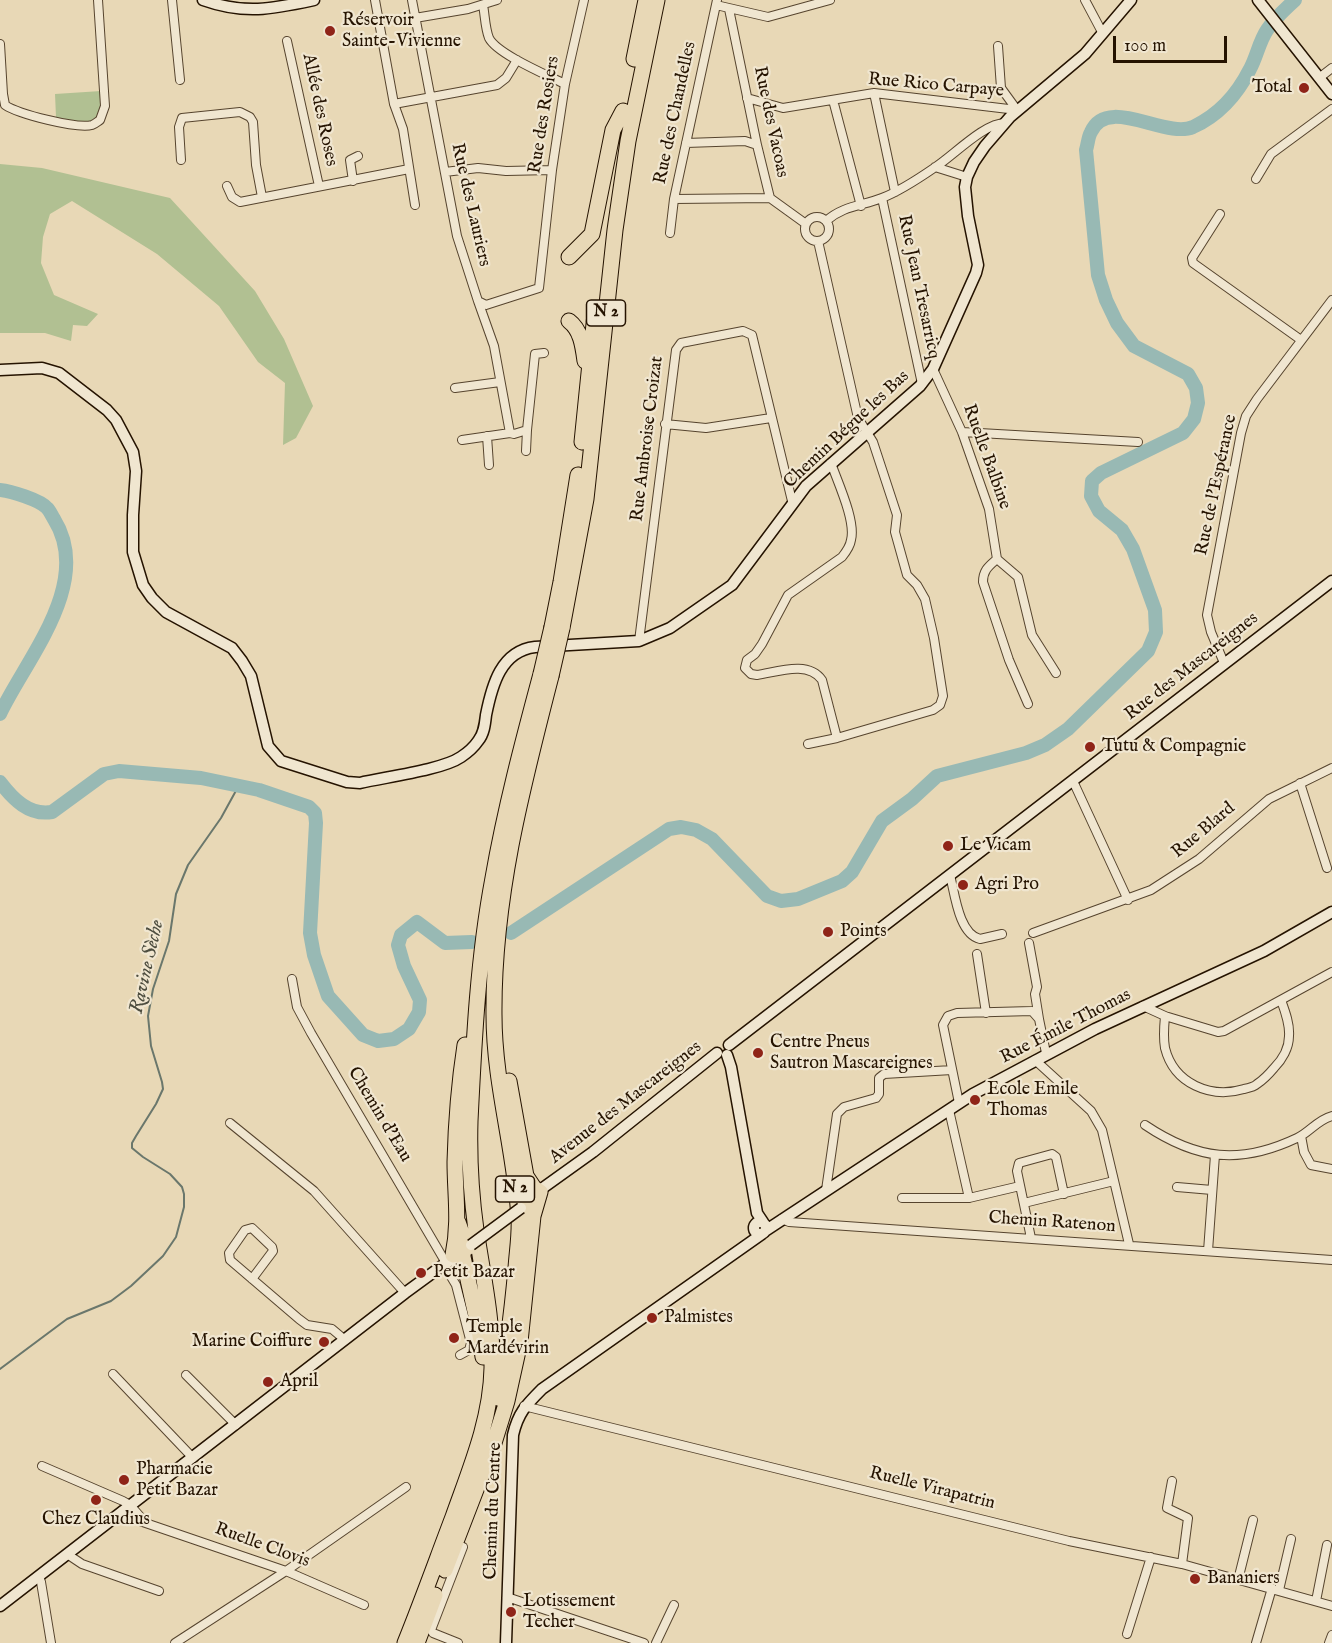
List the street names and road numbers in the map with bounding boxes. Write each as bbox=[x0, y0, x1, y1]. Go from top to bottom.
street label: Rue des Chandelles bbox=[650, 40, 702, 186]
street label: Allée des Roses bbox=[297, 52, 341, 168]
street label: Rue des Rosiers bbox=[525, 55, 565, 175]
street label: Rue des Vacoas bbox=[748, 64, 792, 180]
street label: Rue Rico Carpaye bbox=[867, 69, 1005, 103]
street label: Rue des Lauriers bbox=[445, 141, 495, 269]
street label: Rue Jean Tresarricq bbox=[892, 213, 944, 361]
road number: N 2 bbox=[586, 300, 626, 326]
street label: Rue Ambroise Croizat bbox=[627, 355, 669, 523]
street label: Chemin Bégue les Bas bbox=[780, 366, 914, 494]
street label: Ruelle Balbine bbox=[957, 402, 1015, 512]
street label: Rue de l'Espérance bbox=[1192, 413, 1242, 557]
street label: Rue des Mascareignes bbox=[1121, 608, 1263, 726]
street label: Rue Blard bbox=[1168, 798, 1240, 864]
street label: Rue Émile Thomas bbox=[997, 985, 1135, 1069]
street label: Avenue des Mascareignes bbox=[546, 1037, 706, 1169]
street label: Chemin d'Eau bbox=[342, 1064, 416, 1166]
road number: N 2 bbox=[496, 1176, 534, 1202]
street label: Chemin Ratenon bbox=[988, 1208, 1116, 1238]
street label: Chemin du Centre bbox=[481, 1442, 507, 1580]
street label: Ruelle Virapatrin bbox=[867, 1463, 997, 1515]
street label: Ruelle Clovis bbox=[212, 1519, 312, 1573]

